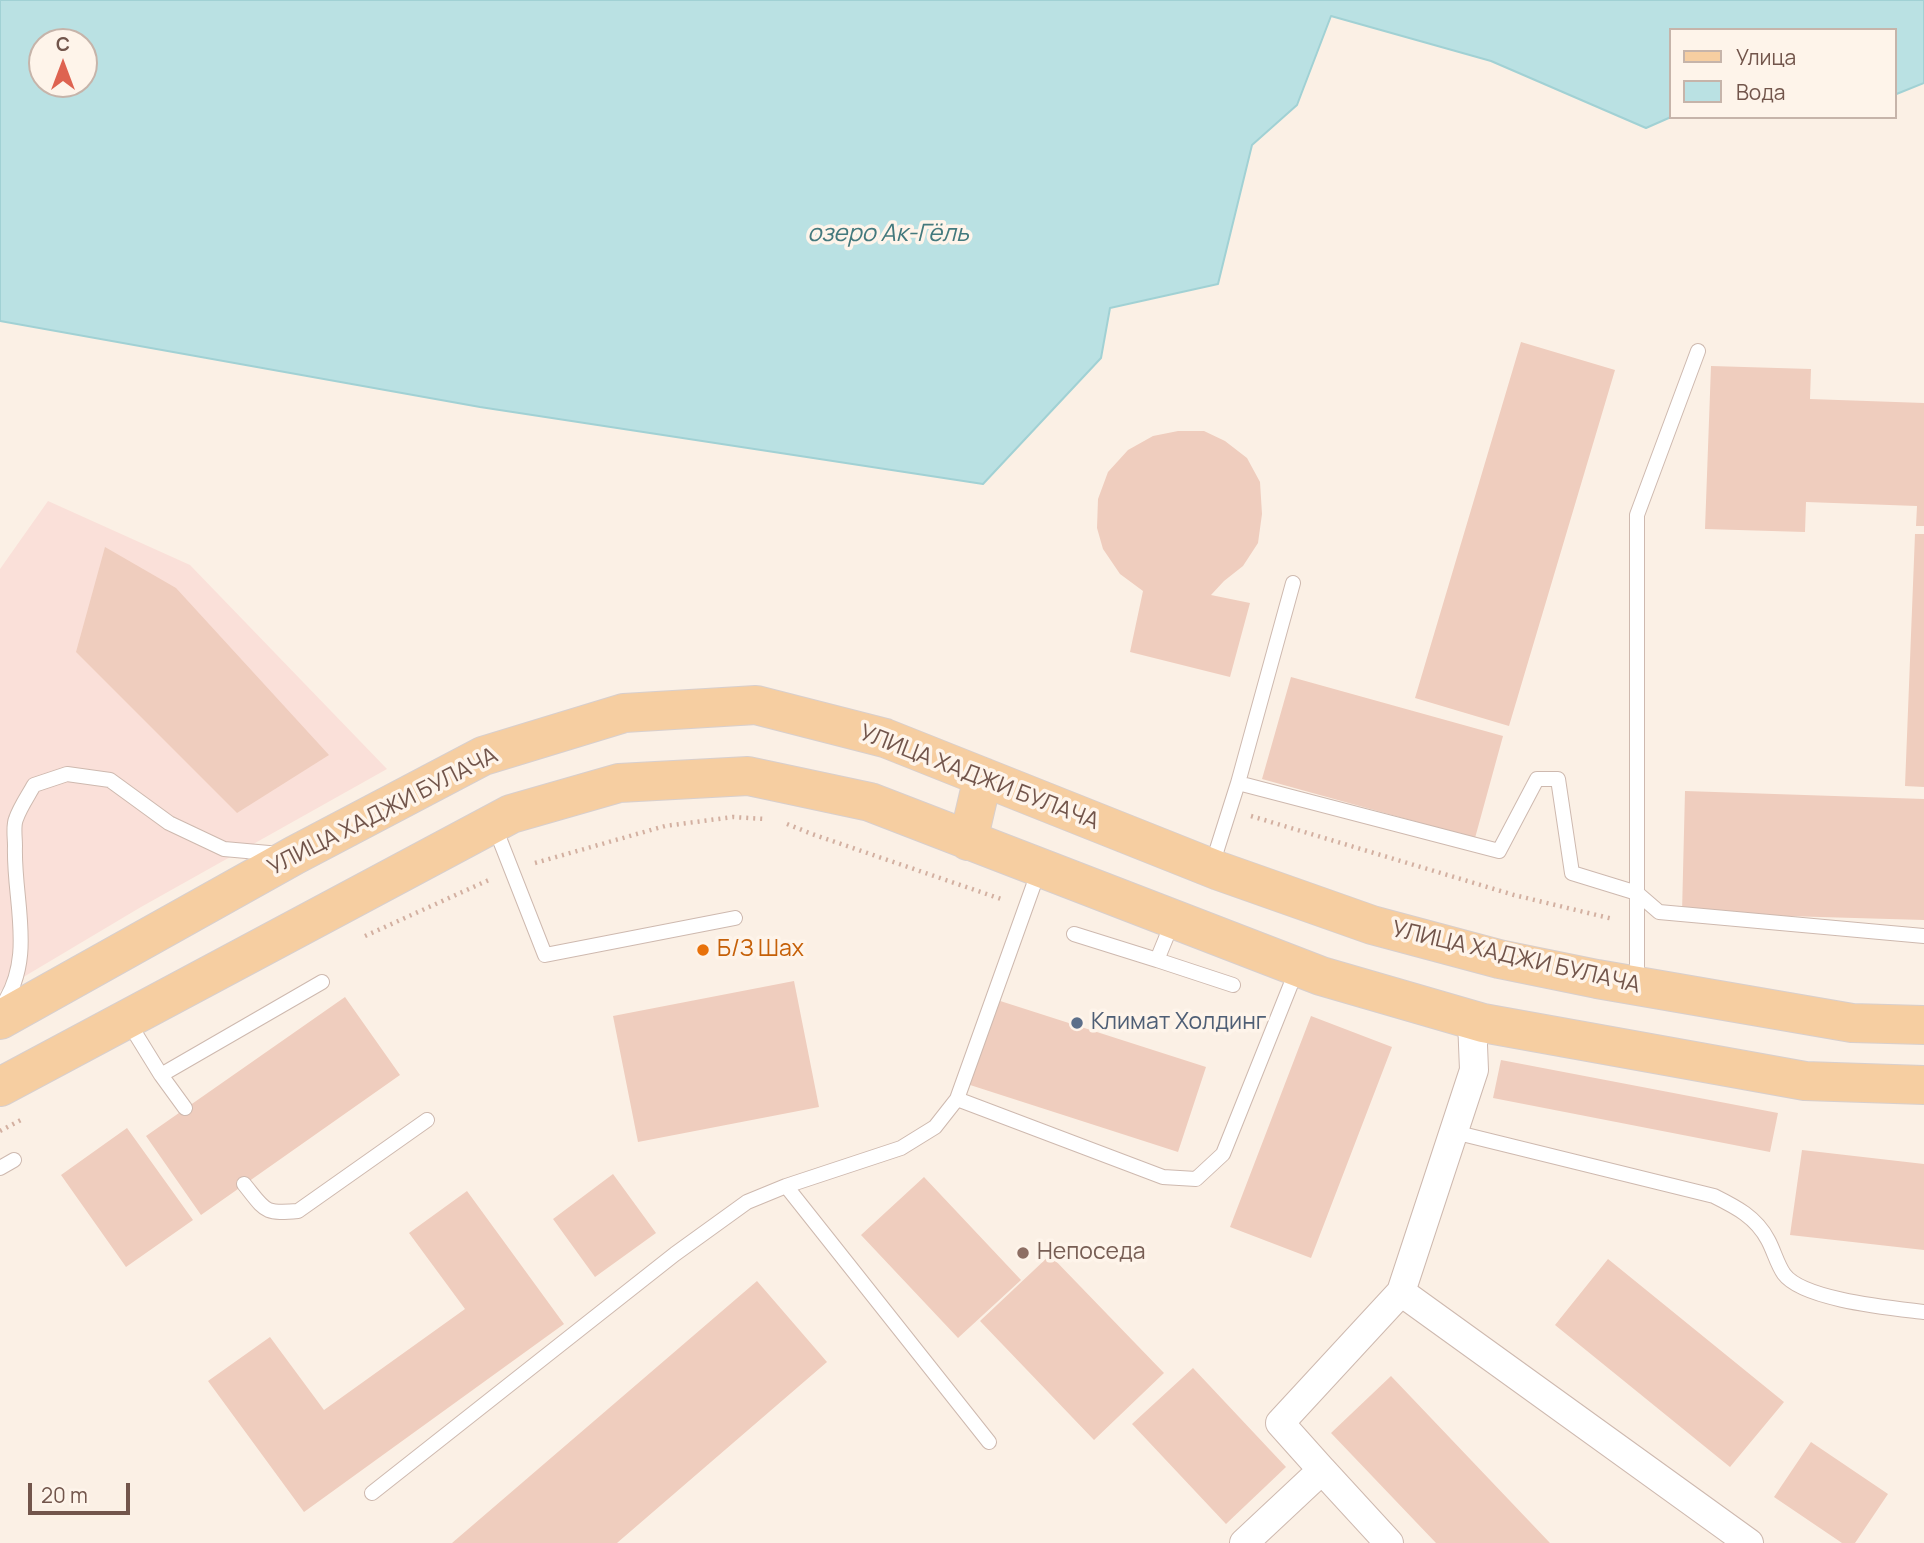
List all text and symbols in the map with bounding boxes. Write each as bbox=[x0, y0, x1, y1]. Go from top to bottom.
north arrow bbox=[28, 28, 98, 98]
legend bbox=[1668, 28, 1896, 119]
text: С bbox=[56, 31, 70, 57]
text: Улица bbox=[1736, 43, 1796, 71]
text: Вода bbox=[1736, 78, 1786, 106]
water label: озеро Ак-Гёль bbox=[807, 220, 969, 248]
street label: УЛИЦА ХАДЖИ БУЛАЧА bbox=[855, 720, 1103, 836]
street label: УЛИЦА ХАДЖИ БУЛАЧА bbox=[264, 742, 502, 882]
street label: УЛИЦА ХАДЖИ БУЛАЧА bbox=[1389, 916, 1643, 1000]
place label: Б/З Шах bbox=[717, 936, 804, 964]
marker: Б/З Шах bbox=[695, 942, 711, 958]
place label: Климат Холдинг bbox=[1091, 1009, 1266, 1037]
marker: Климат Холдинг bbox=[1069, 1015, 1085, 1031]
place label: Непоседа bbox=[1037, 1239, 1146, 1267]
marker: Непоседа bbox=[1015, 1245, 1031, 1261]
scale bar bbox=[32, 1470, 133, 1514]
text: 20 m bbox=[41, 1481, 88, 1509]

